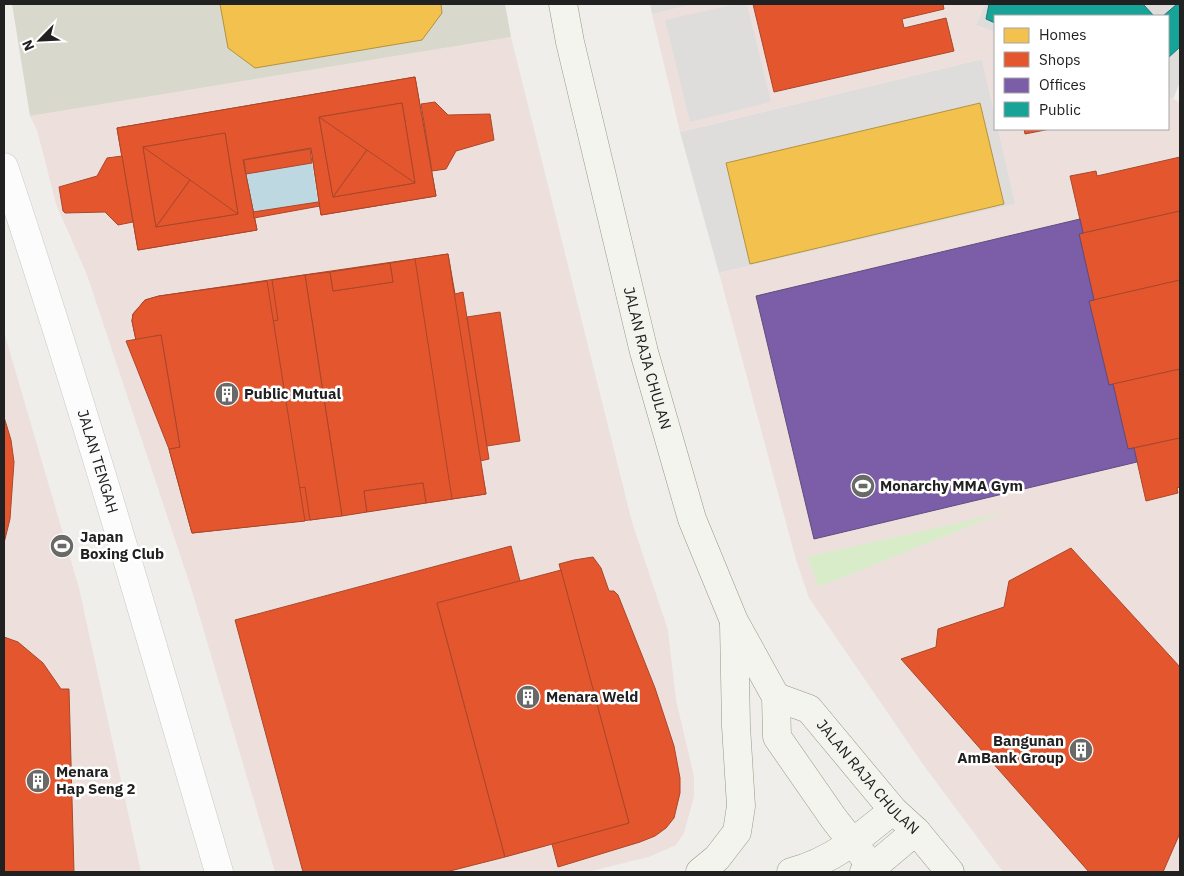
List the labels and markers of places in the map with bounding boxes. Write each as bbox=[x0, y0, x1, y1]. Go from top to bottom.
building icon: Public Mutual bbox=[214, 381, 240, 407]
place label: Public Mutual bbox=[244, 384, 341, 403]
sports icon: Monarchy MMA Gym bbox=[850, 473, 876, 499]
place label: Monarchy MMA Gym bbox=[880, 476, 1023, 495]
place label: Japan Boxing Club bbox=[80, 527, 164, 563]
sports icon: Japan Boxing Club bbox=[49, 533, 75, 559]
building icon: Menara Weld bbox=[515, 684, 541, 710]
place label: Menara Weld bbox=[546, 687, 638, 706]
place label: Bangunan AmBank Group bbox=[957, 731, 1064, 767]
building icon: Bangunan AmBank Group bbox=[1068, 737, 1094, 763]
place label: Menara Hap Seng 2 bbox=[56, 762, 136, 798]
building icon: Menara Hap Seng 2 bbox=[25, 768, 51, 794]

